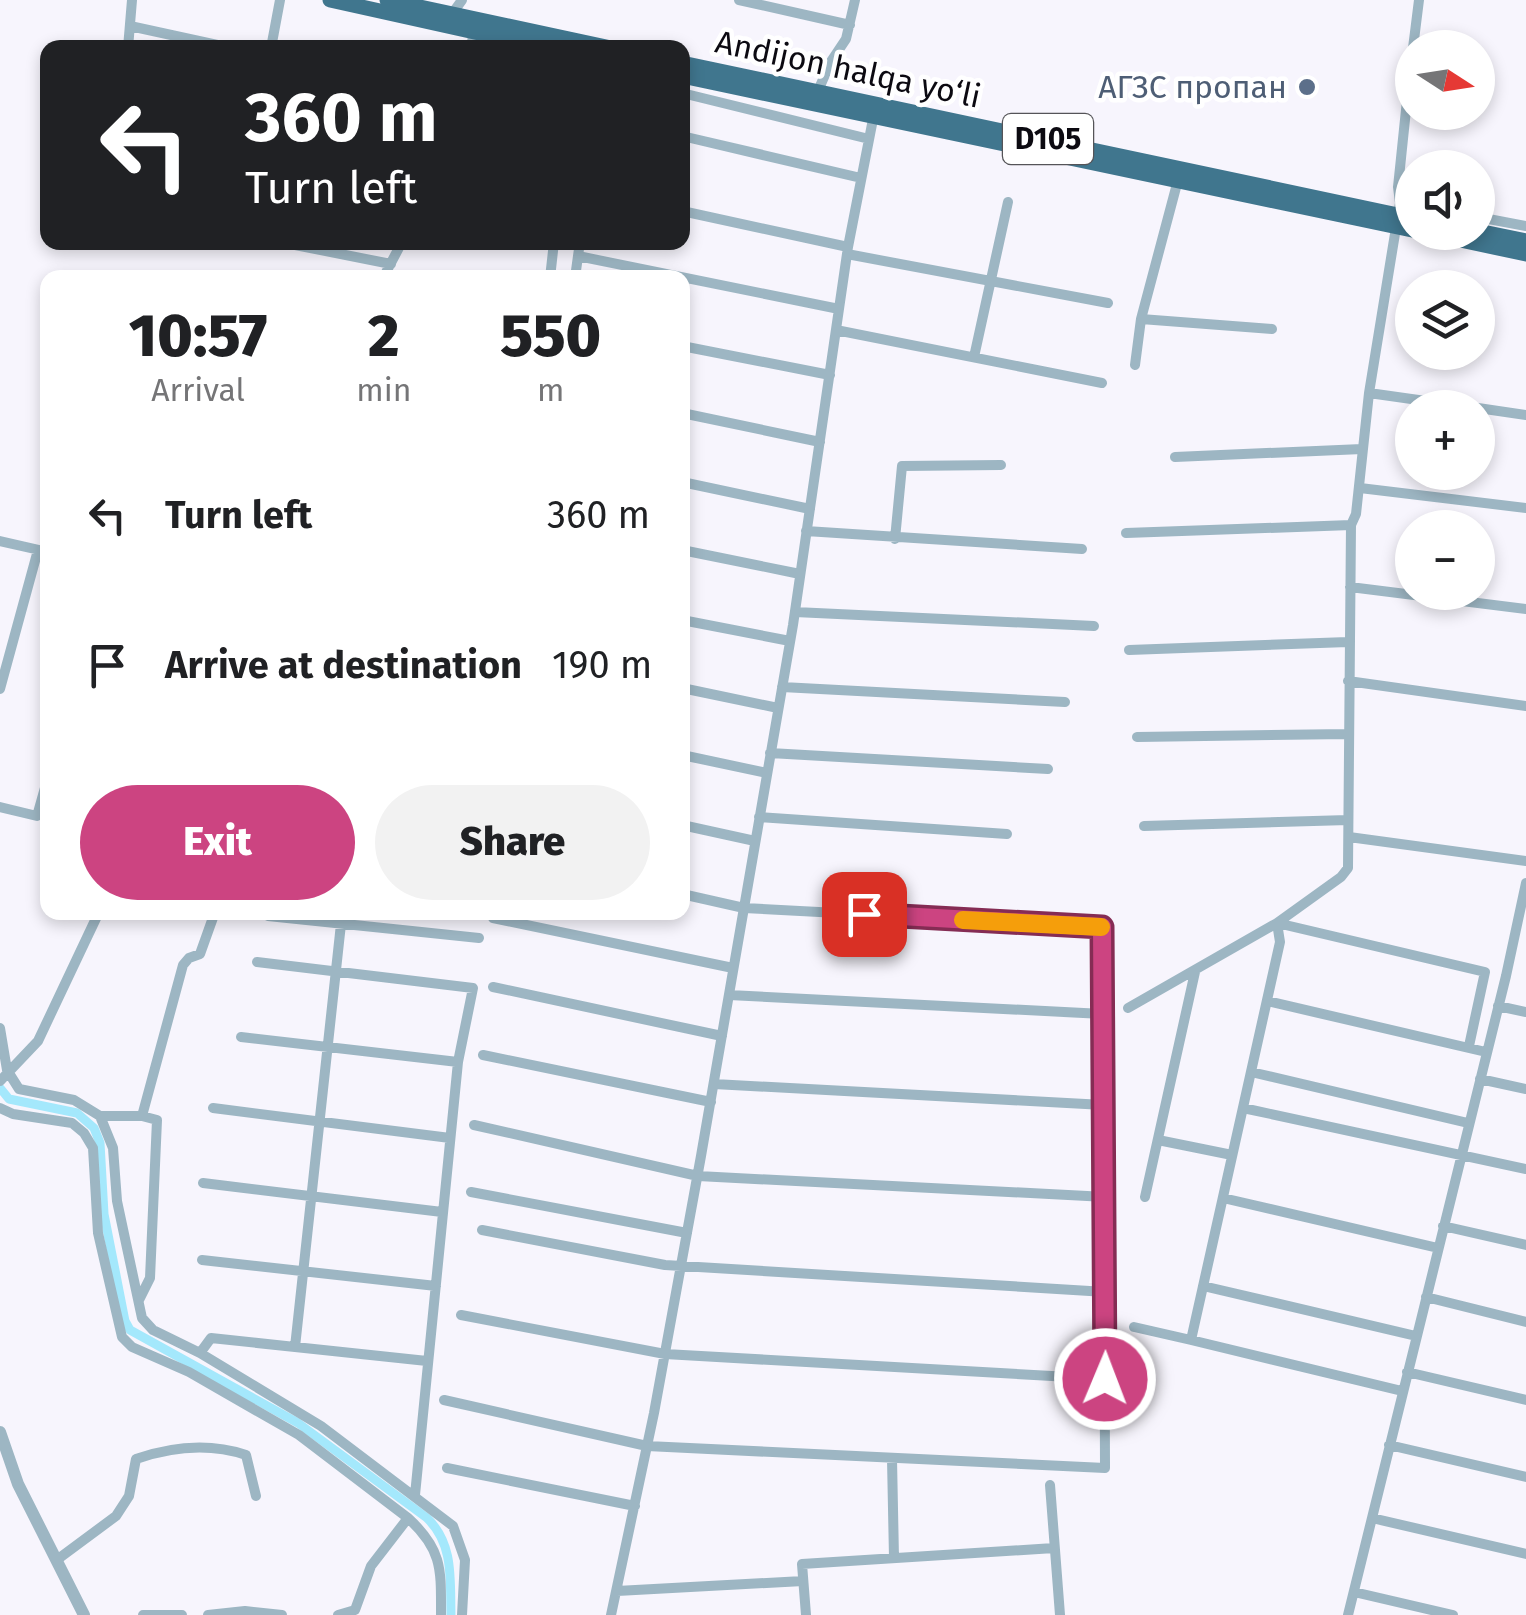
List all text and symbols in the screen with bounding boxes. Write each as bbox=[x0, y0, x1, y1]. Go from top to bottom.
street label: Andijon halqa yo‘li bbox=[712, 22, 984, 116]
north arrow bbox=[1395, 30, 1495, 130]
map controls bbox=[1395, 30, 1495, 610]
place label: АГЗС пропан bbox=[1098, 68, 1287, 106]
text: 360 m bbox=[245, 76, 438, 160]
marker: АГЗС пропан bbox=[1296, 76, 1318, 98]
icon: left bbox=[80, 80, 210, 210]
road number: D105 bbox=[1003, 114, 1093, 164]
button: sound bbox=[1395, 150, 1495, 250]
text: Turn left bbox=[245, 161, 417, 215]
button: layers bbox=[1395, 270, 1495, 370]
text: 10:57 bbox=[129, 300, 267, 372]
text: 2 bbox=[368, 300, 400, 372]
text: 550 bbox=[500, 300, 601, 372]
text: Arrival bbox=[151, 371, 245, 409]
text: min bbox=[356, 371, 411, 409]
text: m bbox=[537, 371, 564, 409]
button: + bbox=[1395, 390, 1495, 490]
icon: left bbox=[80, 488, 135, 543]
text: Turn left bbox=[165, 492, 312, 538]
text: 360 m bbox=[547, 492, 650, 538]
button: − bbox=[1395, 510, 1495, 610]
icon: arrive bbox=[80, 638, 135, 693]
text: Arrive at destination bbox=[165, 642, 522, 688]
text: 190 m bbox=[552, 642, 652, 688]
button: Exit bbox=[80, 785, 355, 900]
button: Share bbox=[375, 785, 650, 900]
pin bbox=[822, 872, 907, 957]
icon: arrive bbox=[837, 887, 892, 942]
position arrow bbox=[1053, 1327, 1157, 1431]

